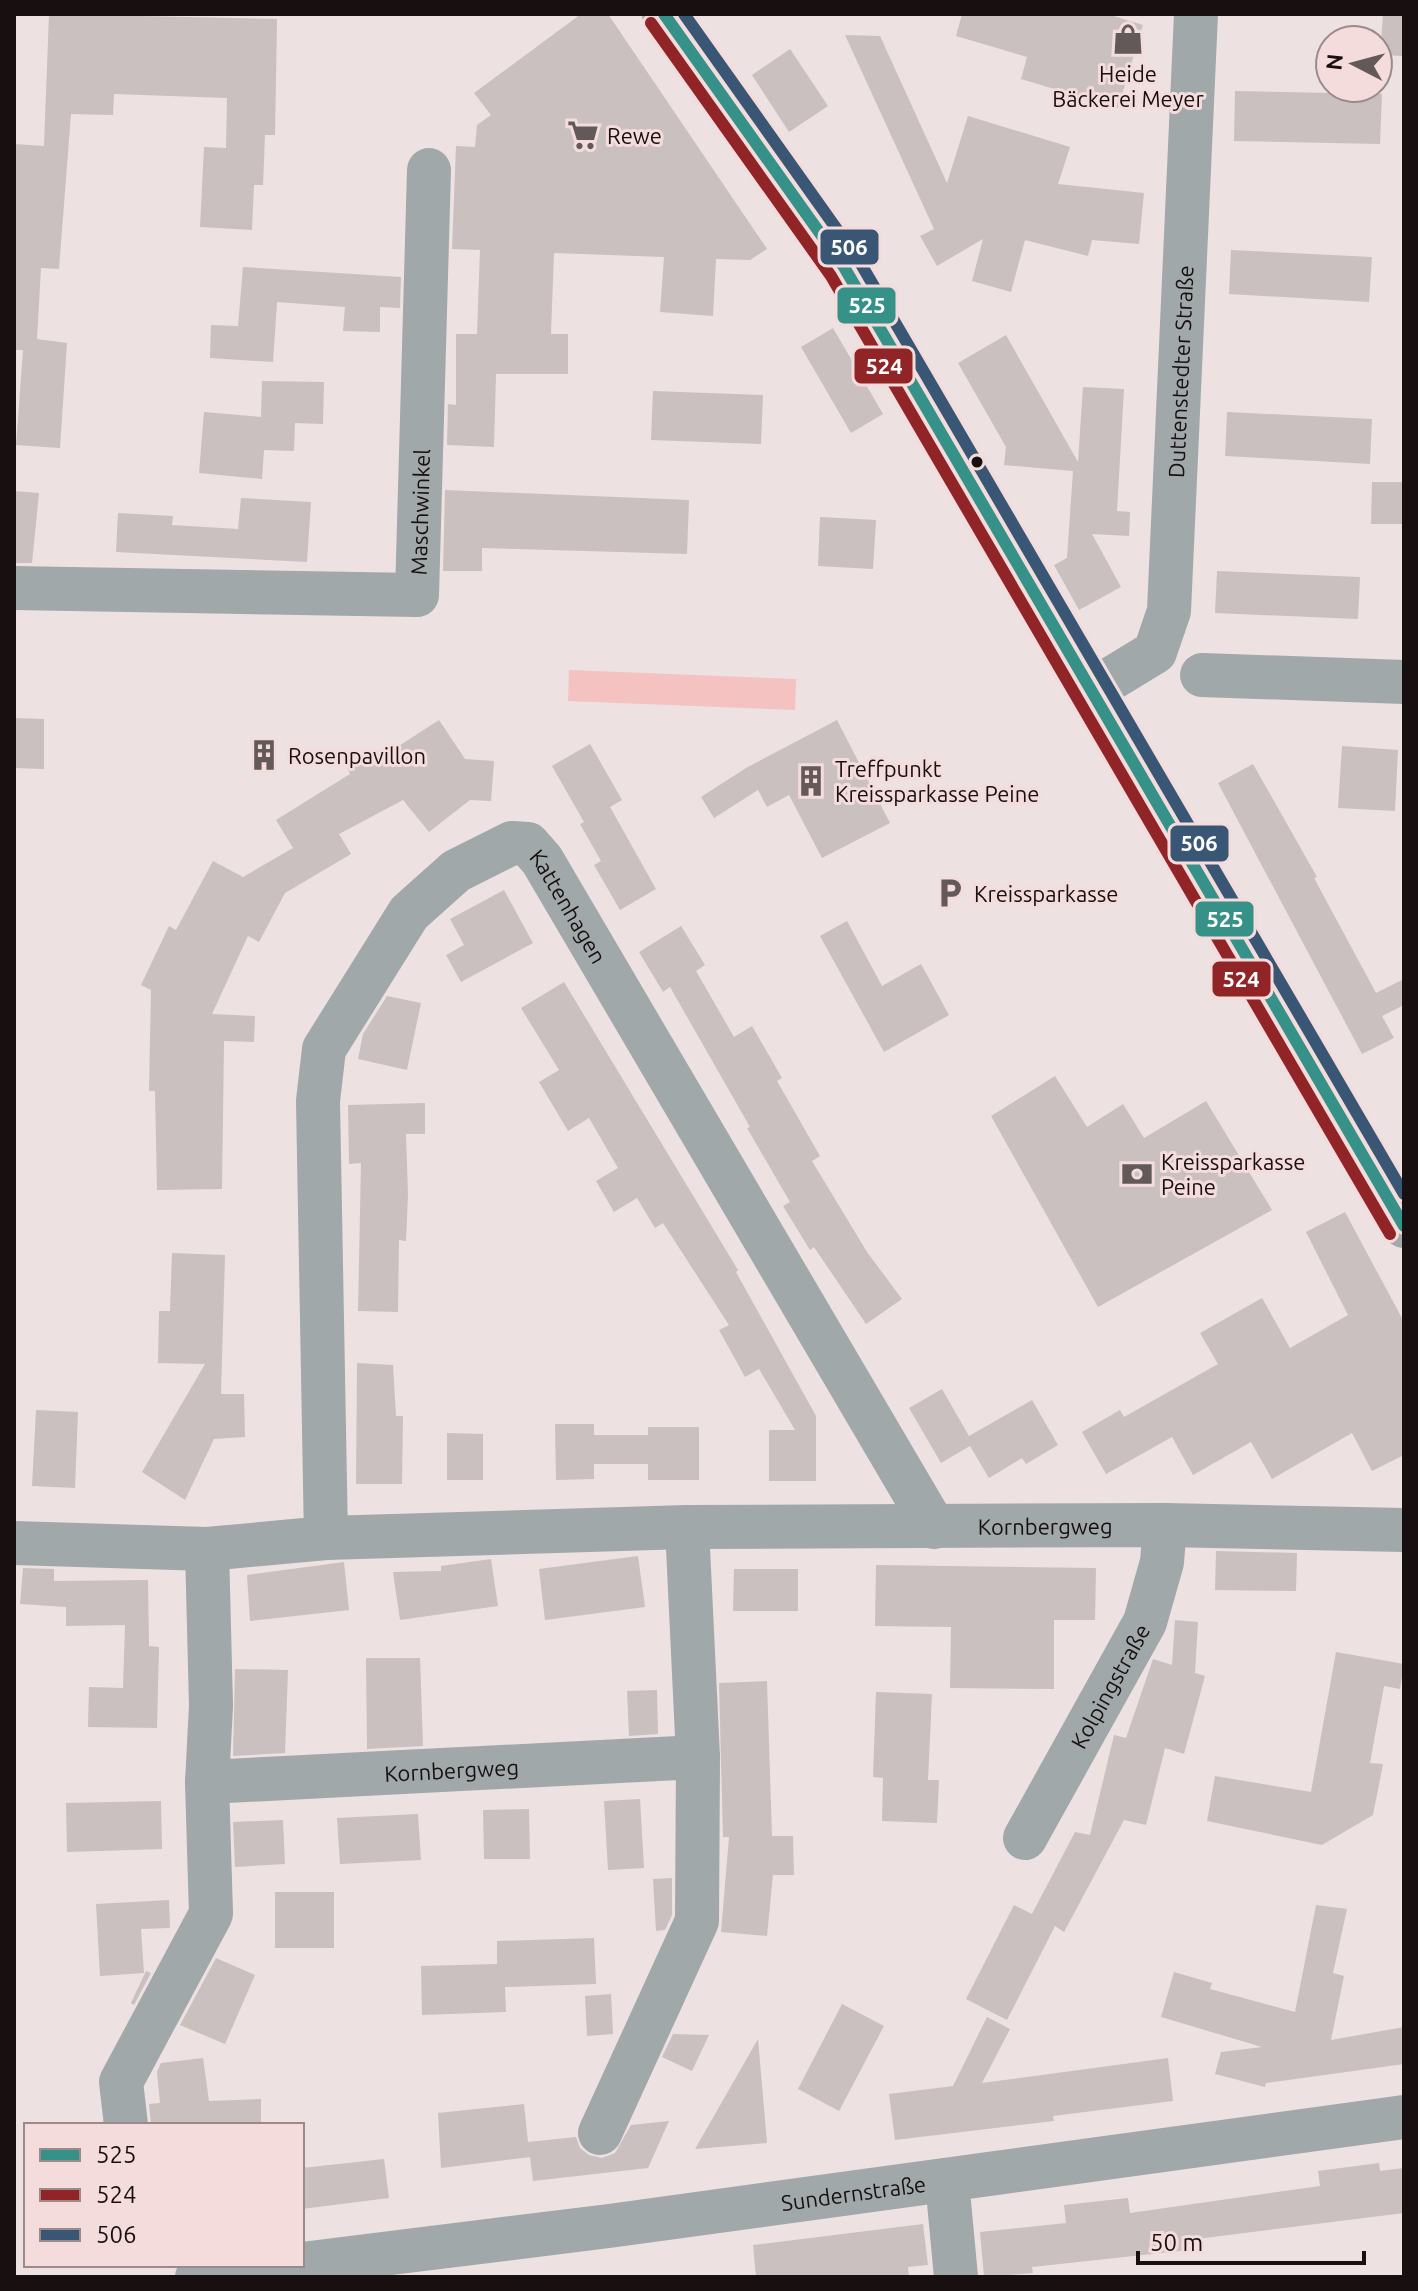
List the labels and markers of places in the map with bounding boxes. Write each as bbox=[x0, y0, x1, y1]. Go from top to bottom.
shop icon: Heide Bäckerei Meyer bbox=[1111, 22, 1145, 56]
place label: Heide Bäckerei Meyer bbox=[1052, 61, 1204, 111]
supermarket icon: Rewe bbox=[566, 118, 600, 152]
place label: Rewe bbox=[607, 123, 662, 148]
unlabelled marker bbox=[969, 454, 985, 470]
building icon: Rosenpavillon bbox=[247, 738, 281, 772]
place label: Rosenpavillon bbox=[288, 743, 426, 768]
place label: Treffpunkt Kreissparkasse Peine bbox=[835, 756, 1039, 806]
building icon: Treffpunkt Kreissparkasse Peine bbox=[794, 764, 828, 798]
parking icon: Kreissparkasse bbox=[933, 876, 967, 910]
place label: Kreissparkasse bbox=[974, 881, 1118, 906]
place label: Kreissparkasse Peine bbox=[1161, 1149, 1305, 1199]
bank icon: Kreissparkasse Peine bbox=[1120, 1157, 1154, 1191]

